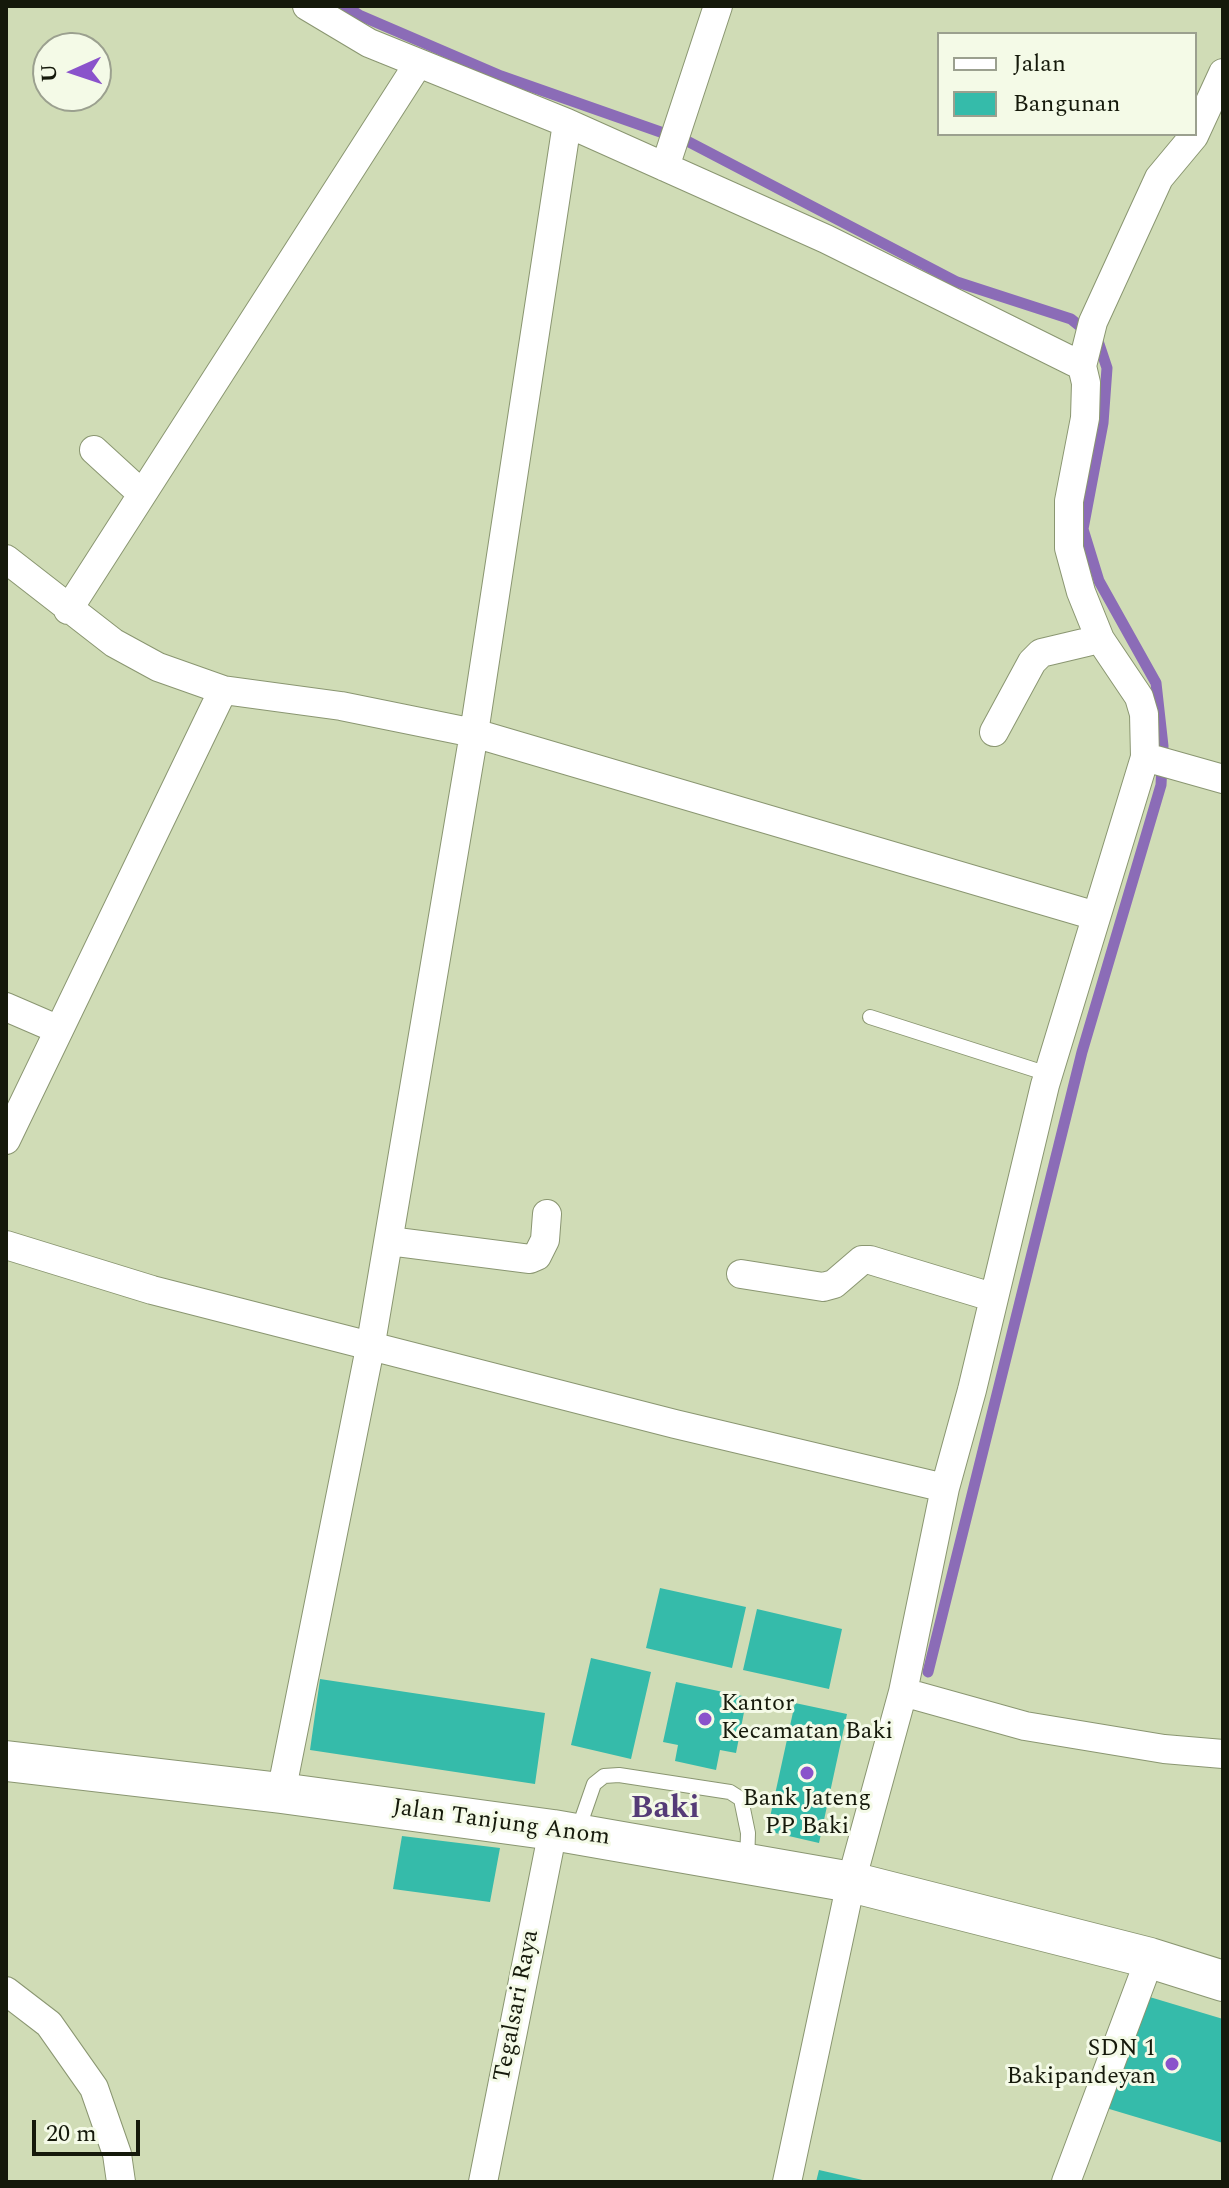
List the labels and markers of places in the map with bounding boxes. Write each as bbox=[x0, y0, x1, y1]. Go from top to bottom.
place label: Kantor Kecamatan Baki bbox=[721, 1691, 893, 1747]
marker: Kantor Kecamatan Baki bbox=[696, 1710, 714, 1728]
marker: Bank Jateng PP Baki bbox=[798, 1764, 816, 1782]
place label: Bank Jateng PP Baki bbox=[743, 1786, 871, 1842]
place label: SDN 1 Bakipandeyan bbox=[1006, 2036, 1156, 2092]
marker: SDN 1 Bakipandeyan bbox=[1163, 2055, 1181, 2073]

